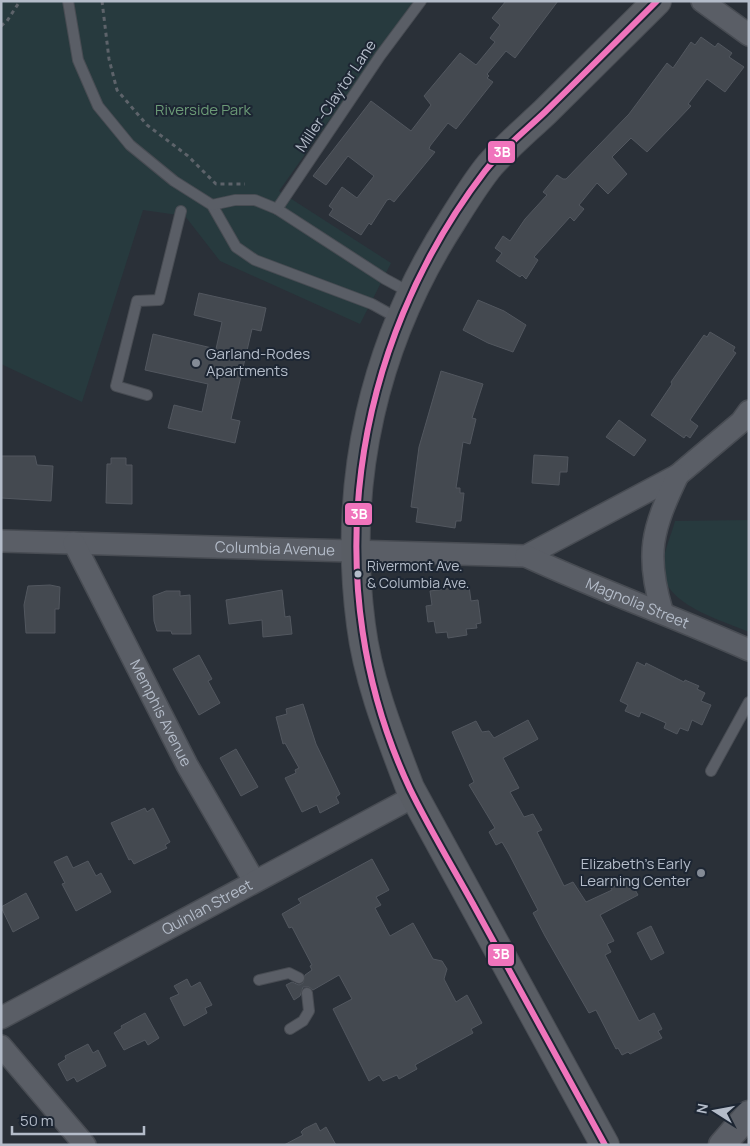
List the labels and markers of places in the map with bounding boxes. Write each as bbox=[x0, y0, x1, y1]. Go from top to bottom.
place label: Garland-Rodes Apartments bbox=[206, 343, 310, 381]
marker: Garland-Rodes Apartments bbox=[190, 357, 202, 369]
place label: Rivermont Ave. & Columbia Ave. bbox=[367, 556, 469, 592]
marker: Rivermont Ave. & Columbia Ave. bbox=[353, 569, 363, 579]
place label: Elizabeth's Early Learning Center bbox=[580, 853, 692, 891]
marker: Elizabeth's Early Learning Center bbox=[695, 867, 707, 879]

